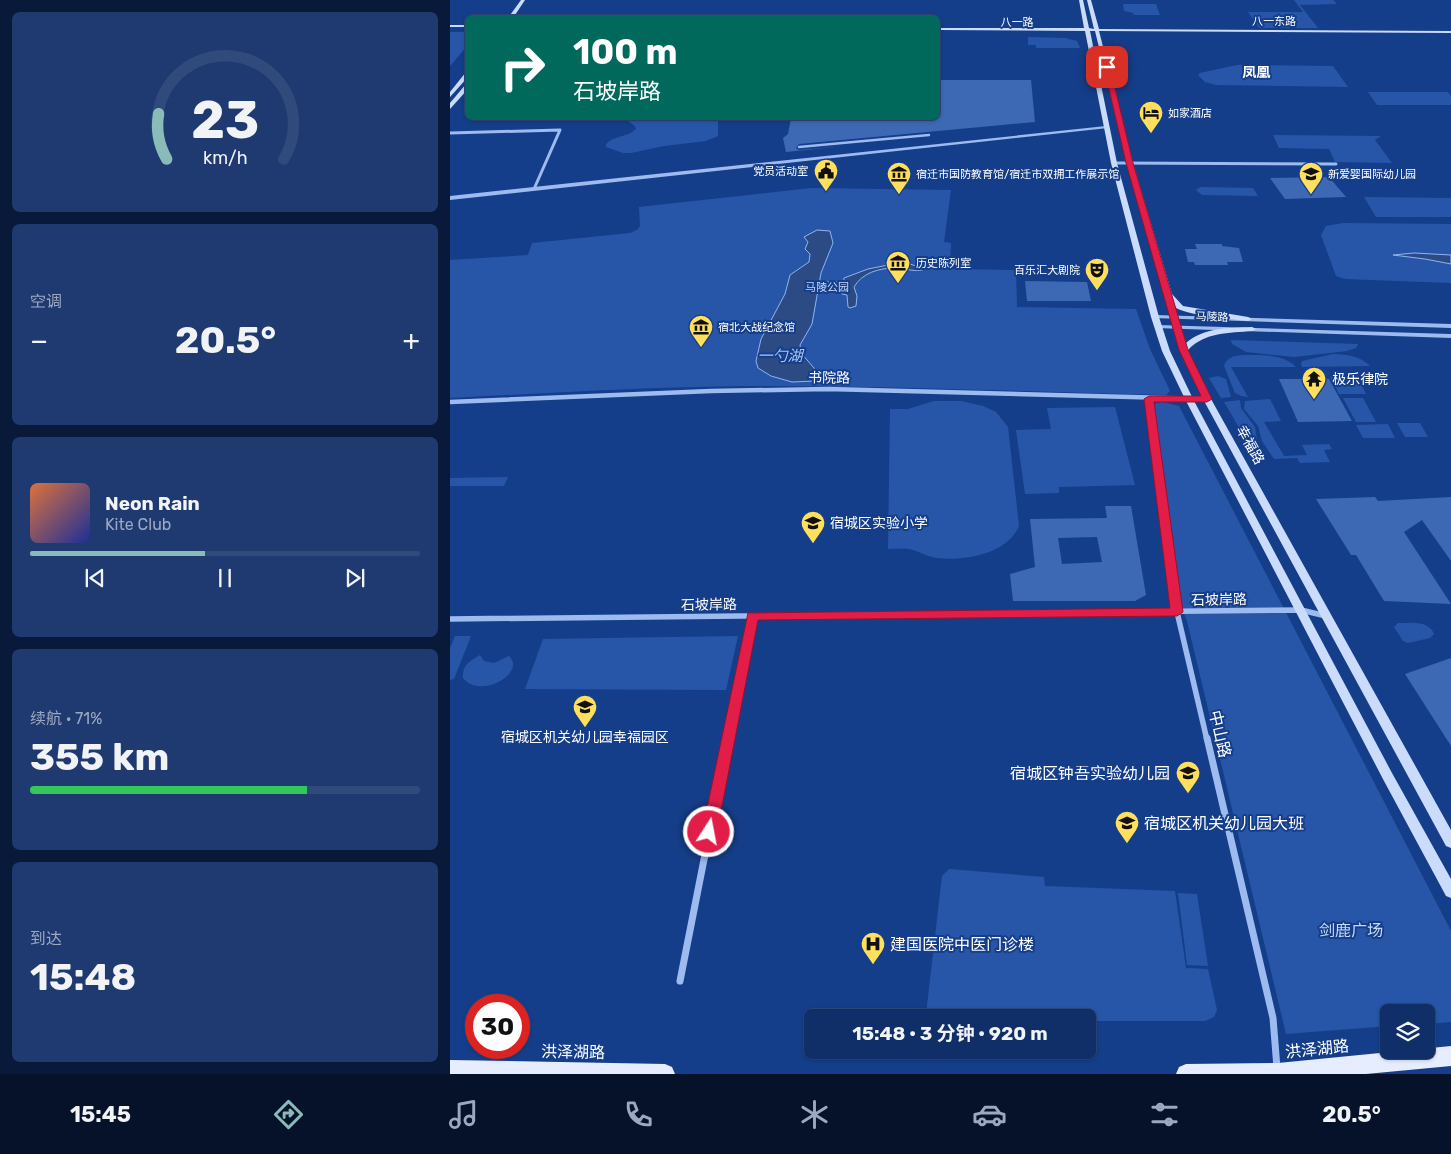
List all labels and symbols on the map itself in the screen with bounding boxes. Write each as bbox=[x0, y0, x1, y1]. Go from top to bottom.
street label: 八一东路 bbox=[1252, 15, 1296, 28]
street label: 八一路 bbox=[1001, 16, 1034, 29]
pin bbox=[1086, 46, 1128, 88]
district label: 凤凰 bbox=[1242, 64, 1271, 81]
hotel icon: 如家酒店 bbox=[1138, 100, 1164, 134]
place label: 如家酒店 bbox=[1168, 107, 1212, 120]
public building icon: 党员活动室 bbox=[813, 158, 839, 192]
museum icon: 宿迁市国防教育馆/宿迁市双拥工作展示馆 bbox=[886, 161, 912, 195]
school or university icon: 新爱婴国际幼儿园 bbox=[1298, 161, 1324, 195]
place label: 党员活动室 bbox=[753, 165, 808, 178]
place label: 宿迁市国防教育馆/宿迁市双拥工作展示馆 bbox=[916, 168, 1119, 181]
place label: 新爱婴国际幼儿园 bbox=[1328, 168, 1416, 181]
museum icon: 历史陈列室 bbox=[885, 250, 911, 284]
place label: 历史陈列室 bbox=[916, 257, 971, 270]
theatre icon: 百乐汇大剧院 bbox=[1084, 257, 1110, 291]
place label: 百乐汇大剧院 bbox=[1014, 264, 1080, 277]
park label: 马陵公园 bbox=[805, 281, 849, 294]
street label: 马陵路 bbox=[1195, 310, 1229, 324]
museum icon: 宿北大战纪念馆 bbox=[688, 314, 714, 348]
place label: 宿北大战纪念馆 bbox=[718, 321, 795, 334]
water label: 一勺湖 bbox=[757, 347, 804, 365]
temple icon: 极乐律院 bbox=[1301, 366, 1327, 400]
street label: 书院路 bbox=[808, 369, 850, 387]
place label: 极乐律院 bbox=[1332, 371, 1388, 388]
street label: 幸福路 bbox=[1232, 423, 1268, 467]
school or university icon: 宿城区实验小学 bbox=[800, 510, 826, 544]
place label: 宿城区实验小学 bbox=[830, 515, 928, 532]
street label: 石坡岸路 bbox=[1191, 591, 1247, 609]
street label: 石坡岸路 bbox=[681, 596, 737, 614]
school or university icon: 宿城区机关幼儿园幸福园区 bbox=[572, 694, 598, 728]
street label: 中山路 bbox=[1205, 708, 1235, 760]
place label: 宿城区机关幼儿园幸福园区 bbox=[501, 729, 669, 746]
school or university icon: 宿城区钟吾实验幼儿园 bbox=[1175, 760, 1201, 794]
place label: 宿城区钟吾实验幼儿园 bbox=[1010, 764, 1170, 783]
position arrow bbox=[682, 805, 734, 857]
school or university icon: 宿城区机关幼儿园大班 bbox=[1114, 810, 1140, 844]
place label: 宿城区机关幼儿园大班 bbox=[1144, 814, 1304, 833]
park label: 剑鹿广场 bbox=[1319, 921, 1383, 940]
hospital icon: 建国医院中医门诊楼 bbox=[860, 931, 886, 965]
place label: 建国医院中医门诊楼 bbox=[890, 935, 1034, 954]
speed limit sign: 30 bbox=[465, 994, 530, 1059]
street label: 洪泽湖路 bbox=[1284, 1036, 1350, 1062]
street label: 洪泽湖路 bbox=[541, 1042, 605, 1062]

